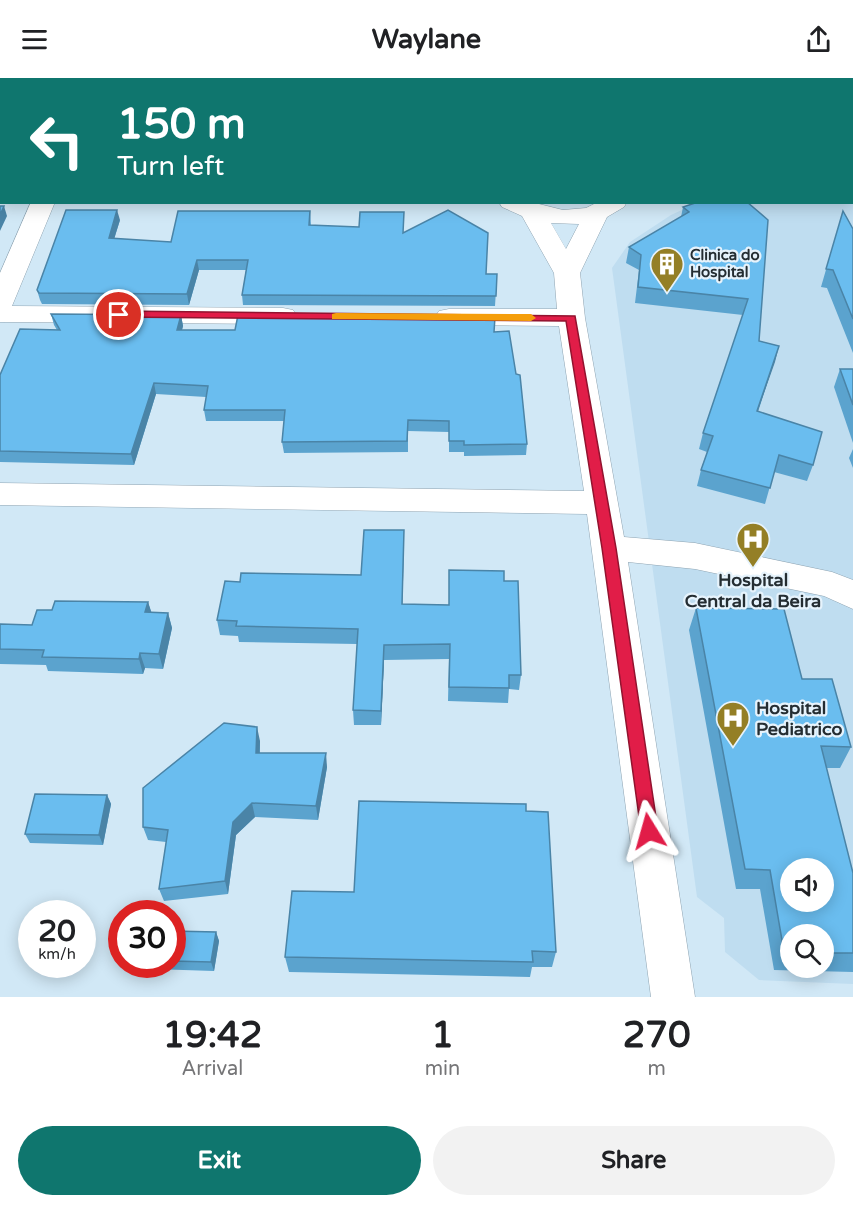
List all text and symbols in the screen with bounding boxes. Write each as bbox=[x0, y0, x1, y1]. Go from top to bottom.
icon: menu bbox=[18, 23, 51, 56]
text: Waylane bbox=[372, 23, 481, 56]
icon: share bbox=[802, 23, 835, 56]
text: 150 m bbox=[117, 99, 246, 150]
icon: left bbox=[18, 102, 96, 180]
text: Turn left bbox=[117, 150, 224, 183]
building icon: Clinica do Hospital bbox=[649, 246, 685, 293]
place label: Clinica do Hospital bbox=[690, 246, 760, 282]
pin bbox=[93, 289, 144, 340]
icon: arrive bbox=[102, 298, 135, 331]
hospital icon: Hospital Central da Beira bbox=[735, 521, 771, 568]
place label: Hospital Central da Beira bbox=[685, 569, 821, 612]
place label: Hospital Pediatrico bbox=[756, 697, 843, 740]
hospital icon: Hospital Pediatrico bbox=[715, 700, 751, 747]
position arrow bbox=[617, 799, 681, 863]
map controls bbox=[780, 858, 834, 978]
button: sound bbox=[780, 858, 834, 912]
speed limit sign: 30 bbox=[108, 900, 186, 978]
text: 20 bbox=[38, 913, 76, 950]
button: search bbox=[780, 924, 834, 978]
text: km/h bbox=[38, 945, 76, 963]
text: 19:42 bbox=[162, 1014, 262, 1057]
text: 1 bbox=[431, 1014, 454, 1057]
text: 270 bbox=[623, 1014, 691, 1057]
text: Arrival bbox=[181, 1057, 243, 1081]
text: min bbox=[425, 1057, 460, 1081]
text: m bbox=[647, 1057, 666, 1081]
button: Exit bbox=[18, 1126, 421, 1195]
button: Share bbox=[433, 1126, 835, 1195]

